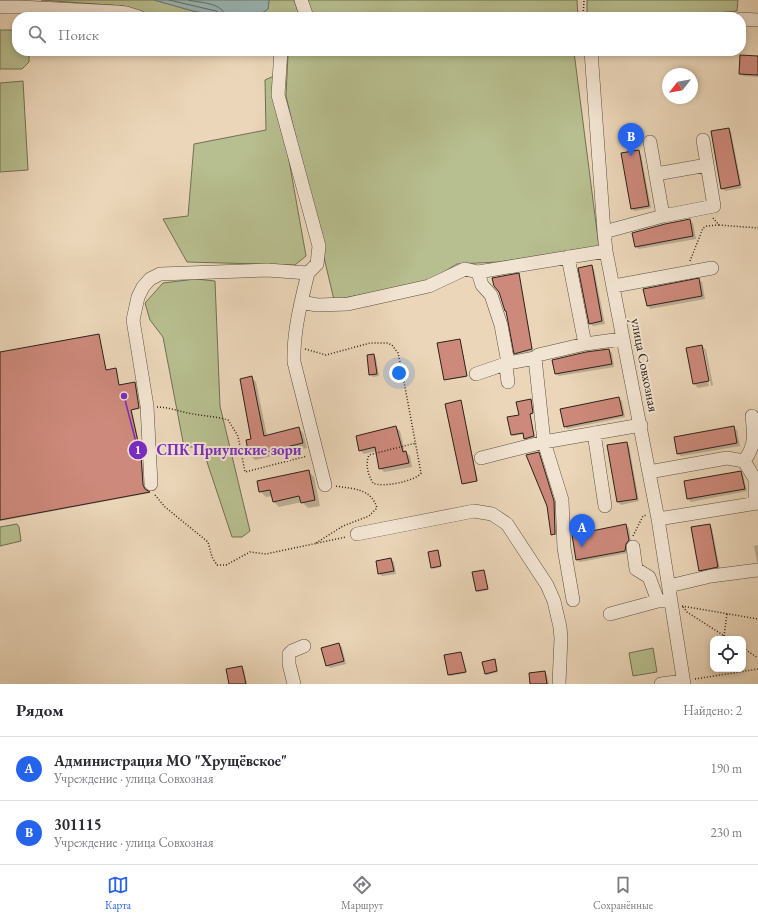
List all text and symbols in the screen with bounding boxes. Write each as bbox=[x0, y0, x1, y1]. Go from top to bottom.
search box bbox=[12, 12, 746, 56]
icon: search bbox=[26, 23, 48, 45]
text: Поиск bbox=[58, 25, 99, 44]
north arrow bbox=[662, 68, 698, 104]
pin: B bbox=[618, 123, 644, 156]
street label: улица Совхозная bbox=[627, 317, 663, 413]
your location bbox=[389, 363, 409, 383]
callout: СПК Приупские зори bbox=[128, 437, 310, 464]
text: СПК Приупские зори bbox=[156, 440, 302, 459]
text: 1 bbox=[135, 442, 141, 458]
pin: A bbox=[569, 514, 595, 547]
map controls bbox=[710, 636, 746, 672]
button: locate bbox=[710, 636, 746, 672]
text: Рядом bbox=[16, 699, 64, 721]
text: Найдено: 2 bbox=[683, 702, 742, 719]
text: Администрация МО "Хрущёвское" bbox=[54, 751, 287, 770]
text: A bbox=[24, 760, 34, 777]
text: 190 m bbox=[711, 760, 742, 777]
text: Учреждение · улица Совхозная bbox=[54, 770, 214, 787]
text: 301115 bbox=[54, 815, 102, 834]
text: B bbox=[25, 824, 33, 841]
text: 230 m bbox=[711, 824, 742, 841]
text: Учреждение · улица Совхозная bbox=[54, 834, 214, 851]
tab: Карта bbox=[105, 874, 131, 912]
tab: Маршрут bbox=[341, 874, 383, 912]
tab: Сохранённые bbox=[593, 874, 653, 912]

